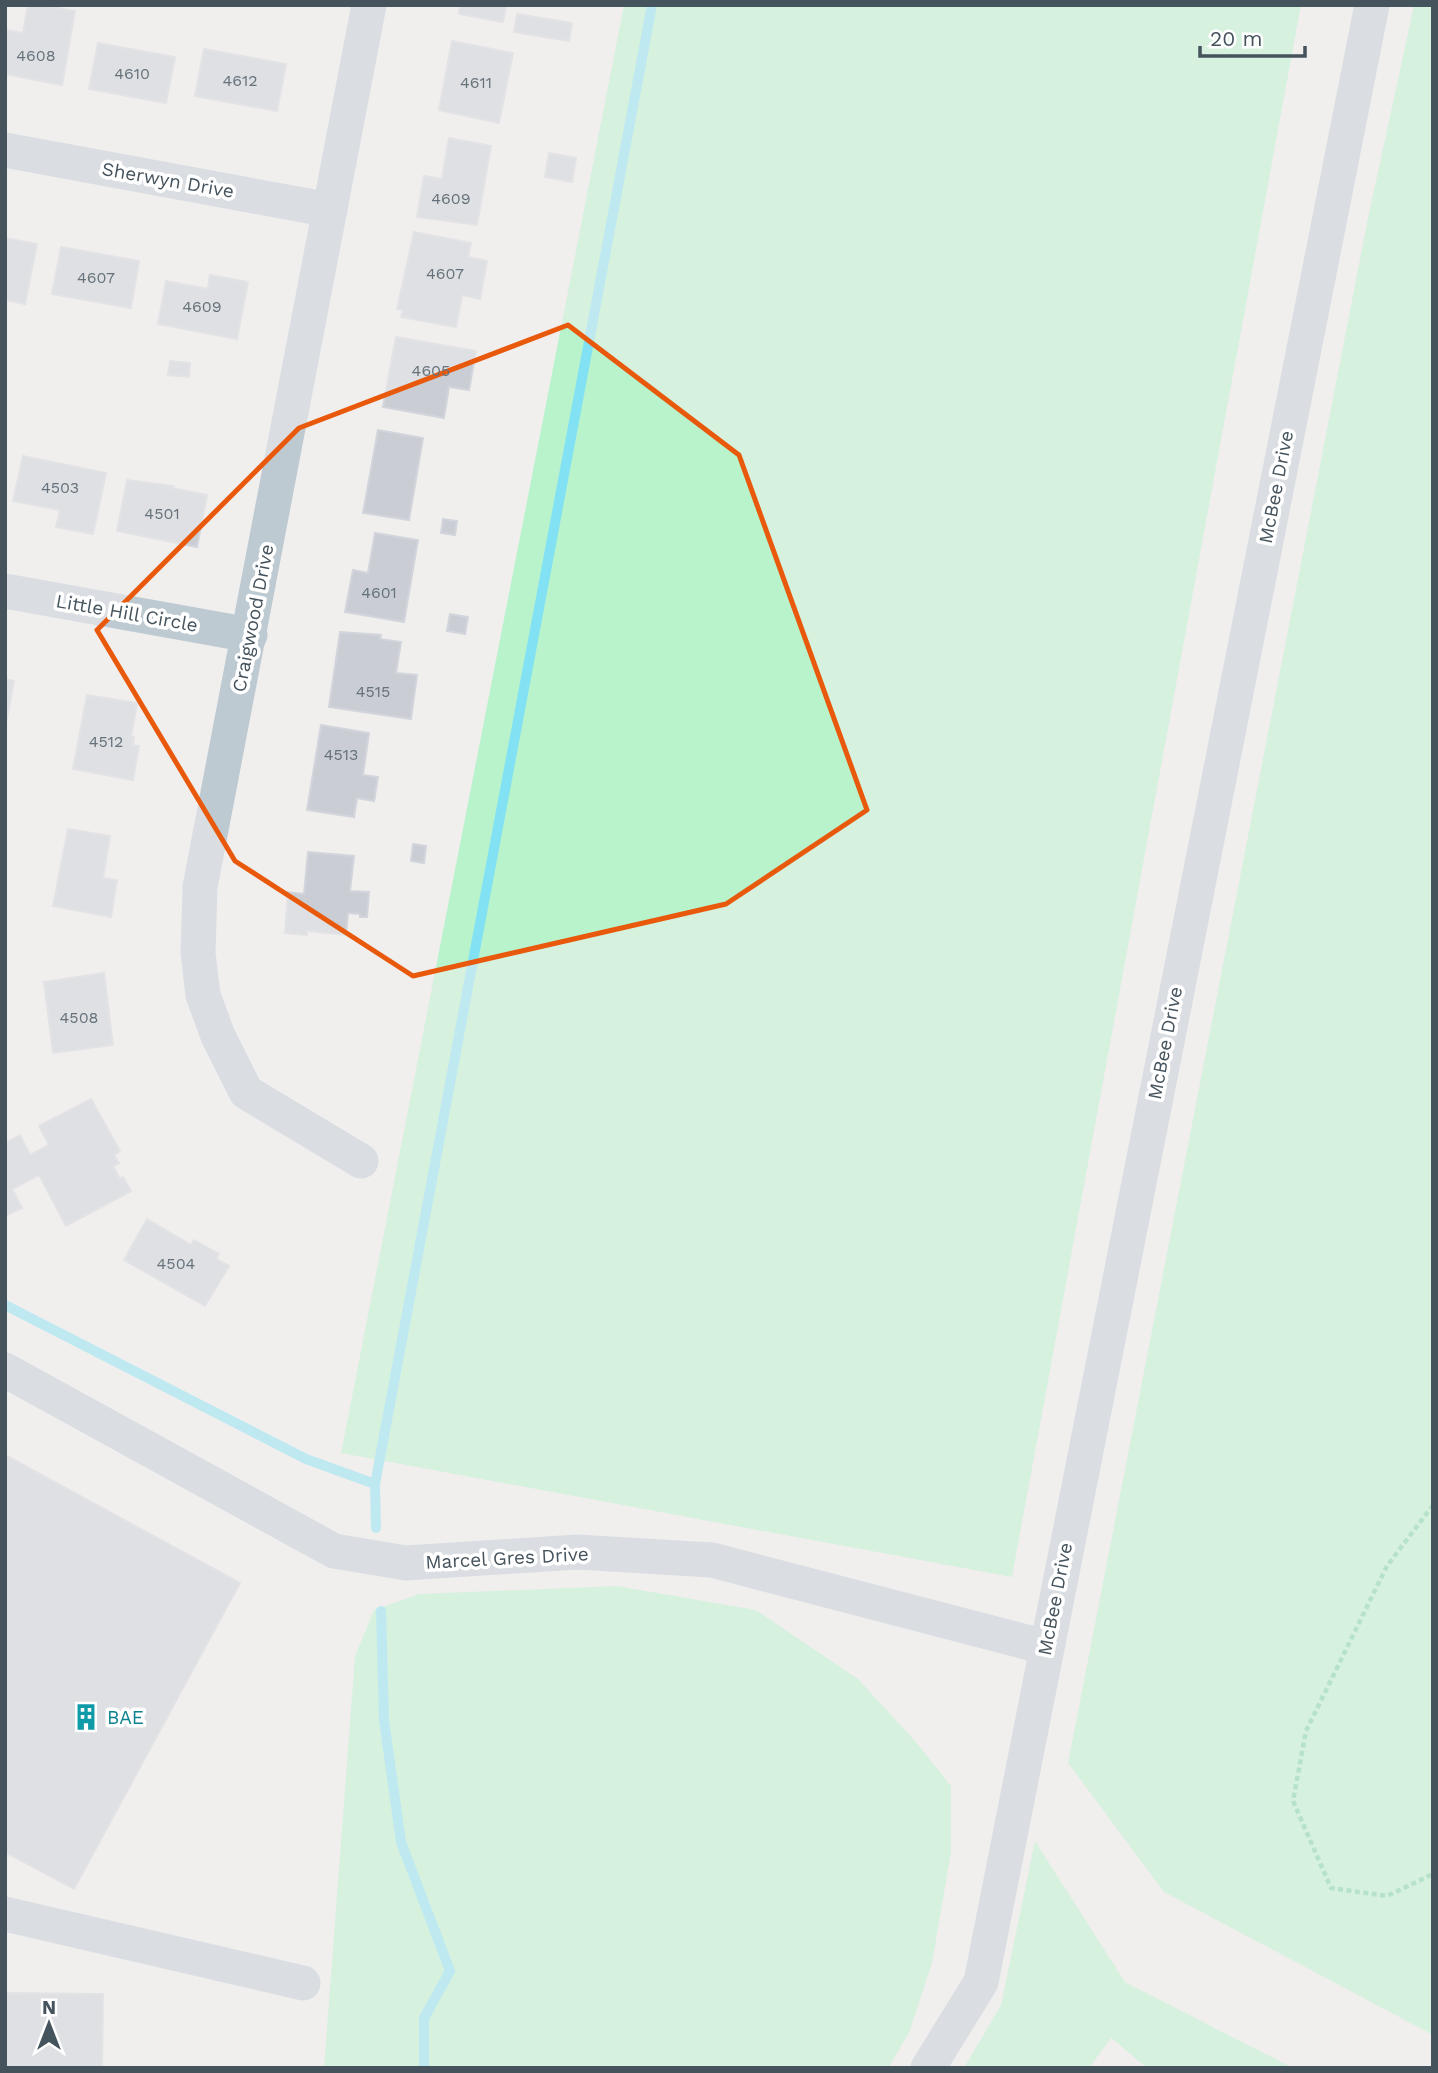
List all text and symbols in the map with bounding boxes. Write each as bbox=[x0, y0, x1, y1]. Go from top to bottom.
scale bar bbox=[1200, 14, 1305, 58]
text: 20 m bbox=[1210, 26, 1262, 51]
house number: 4608 bbox=[16, 46, 56, 65]
house number: 4610 bbox=[114, 64, 150, 83]
house number: 4612 bbox=[222, 71, 258, 90]
house number: 4611 bbox=[460, 73, 492, 92]
street label: Sherwyn Drive bbox=[100, 157, 236, 203]
house number: 4609 bbox=[431, 189, 471, 208]
house number: 4607 bbox=[426, 264, 464, 283]
house number: 4607 bbox=[77, 268, 115, 287]
house number: 4609 bbox=[182, 297, 222, 316]
house number: 4605 bbox=[412, 361, 450, 380]
street label: McBee Drive bbox=[1254, 428, 1298, 546]
house number: 4503 bbox=[41, 478, 79, 497]
house number: 4501 bbox=[144, 504, 180, 523]
street label: Craigwood Drive bbox=[227, 542, 279, 694]
house number: 4601 bbox=[361, 583, 397, 602]
street label: Little Hill Circle bbox=[54, 589, 200, 637]
house number: 4515 bbox=[356, 682, 390, 701]
house number: 4512 bbox=[89, 732, 123, 751]
house number: 4513 bbox=[324, 745, 358, 764]
street label: McBee Drive bbox=[1143, 984, 1187, 1102]
house number: 4508 bbox=[60, 1008, 98, 1027]
house number: 4504 bbox=[157, 1254, 196, 1273]
street label: McBee Drive bbox=[1033, 1540, 1077, 1658]
street label: Marcel Gres Drive bbox=[425, 1542, 589, 1574]
building icon: BAE bbox=[71, 1702, 101, 1732]
place label: BAE bbox=[107, 1706, 144, 1729]
north arrow bbox=[14, 1989, 84, 2059]
text: N bbox=[42, 1996, 56, 2019]

